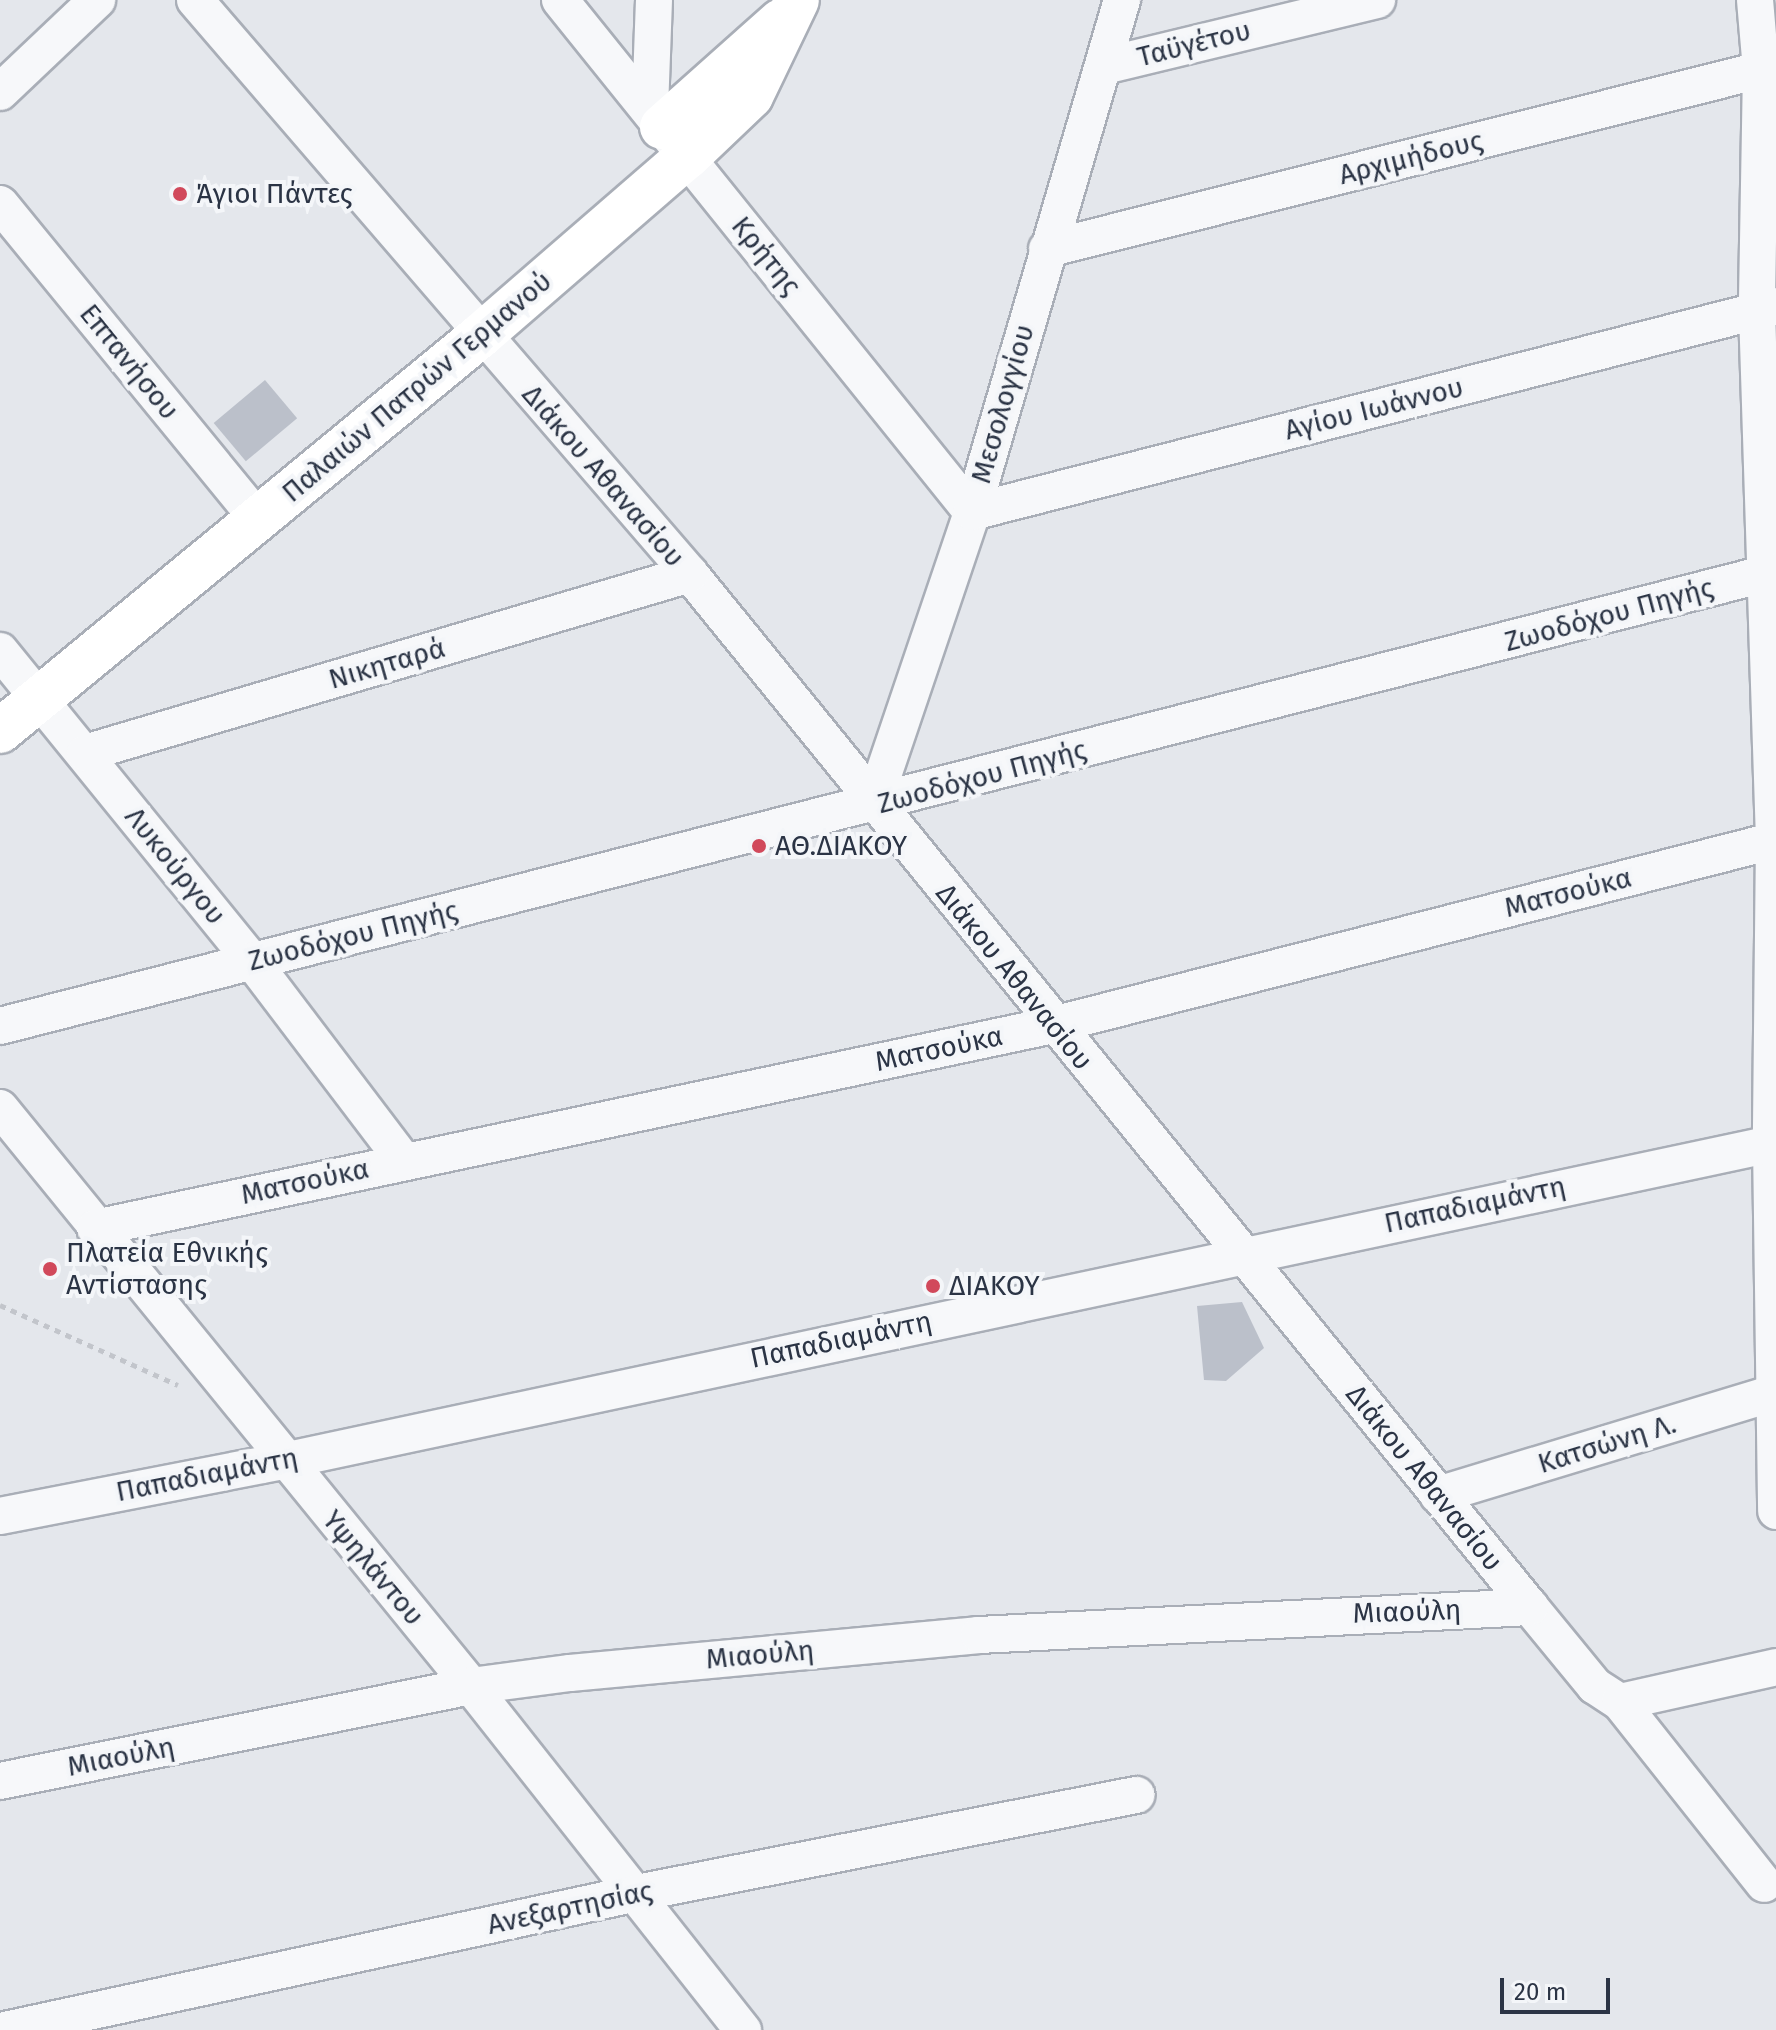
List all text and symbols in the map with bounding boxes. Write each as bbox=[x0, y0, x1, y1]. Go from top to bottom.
street label: Ταϋγέτου bbox=[1134, 14, 1254, 74]
street label: Αρχιμήδους bbox=[1336, 124, 1486, 192]
place label: Άγιοι Πάντες bbox=[196, 177, 352, 211]
marker: Άγιοι Πάντες bbox=[171, 185, 189, 203]
street label: Κρήτης bbox=[724, 210, 808, 302]
street label: Παλαιών Πατρών Γερμανού bbox=[275, 264, 559, 510]
street label: Επτανήσου bbox=[72, 298, 186, 426]
street label: Μεσολογγίου bbox=[964, 321, 1042, 487]
street label: Αγίου Ιωάννου bbox=[1281, 371, 1467, 447]
street label: Διάκου Αθανασίου bbox=[515, 378, 691, 574]
street label: Ζωοδόχου Πηγής bbox=[1501, 571, 1717, 659]
street label: Νικηταρά bbox=[325, 631, 449, 697]
street label: Ζωοδόχου Πηγής bbox=[874, 733, 1090, 821]
street label: Λυκούργου bbox=[118, 801, 232, 931]
place label: ΑΘ.ΔΙΑΚΟΥ bbox=[775, 829, 907, 863]
marker: ΑΘ.ΔΙΑΚΟΥ bbox=[750, 837, 768, 855]
street label: Ματσούκα bbox=[1501, 861, 1635, 925]
street label: Διάκου Αθανασίου bbox=[929, 877, 1099, 1077]
street label: Ζωοδόχου Πηγής bbox=[245, 894, 461, 978]
street label: Ματσούκα bbox=[872, 1019, 1006, 1079]
street label: Ματσούκα bbox=[238, 1152, 372, 1212]
street label: Παπαδιαμάντη bbox=[1381, 1169, 1569, 1241]
place label: Πλατεία Εθνικής Αντίστασης bbox=[66, 1236, 268, 1302]
marker: Πλατεία Εθνικής Αντίστασης bbox=[41, 1260, 59, 1278]
place label: ΔΙΑΚΟΥ bbox=[949, 1269, 1040, 1303]
marker: ΔΙΑΚΟΥ bbox=[924, 1277, 942, 1295]
street label: Παπαδιαμάντη bbox=[747, 1304, 935, 1376]
street label: Διάκου Αθανασίου bbox=[1339, 1378, 1509, 1578]
street label: Κατσώνη Λ. bbox=[1534, 1407, 1680, 1481]
street label: Παπαδιαμάντη bbox=[113, 1441, 301, 1509]
street label: Υψηλάντου bbox=[315, 1504, 431, 1632]
street label: Μιαούλη bbox=[1352, 1593, 1462, 1631]
street label: Μιαούλη bbox=[704, 1634, 816, 1676]
street label: Μιαούλη bbox=[65, 1730, 177, 1784]
street label: Ανεξαρτησίας bbox=[484, 1874, 656, 1942]
scale bar bbox=[1504, 1962, 1614, 2012]
text: 20 m bbox=[1514, 1978, 1566, 2006]

